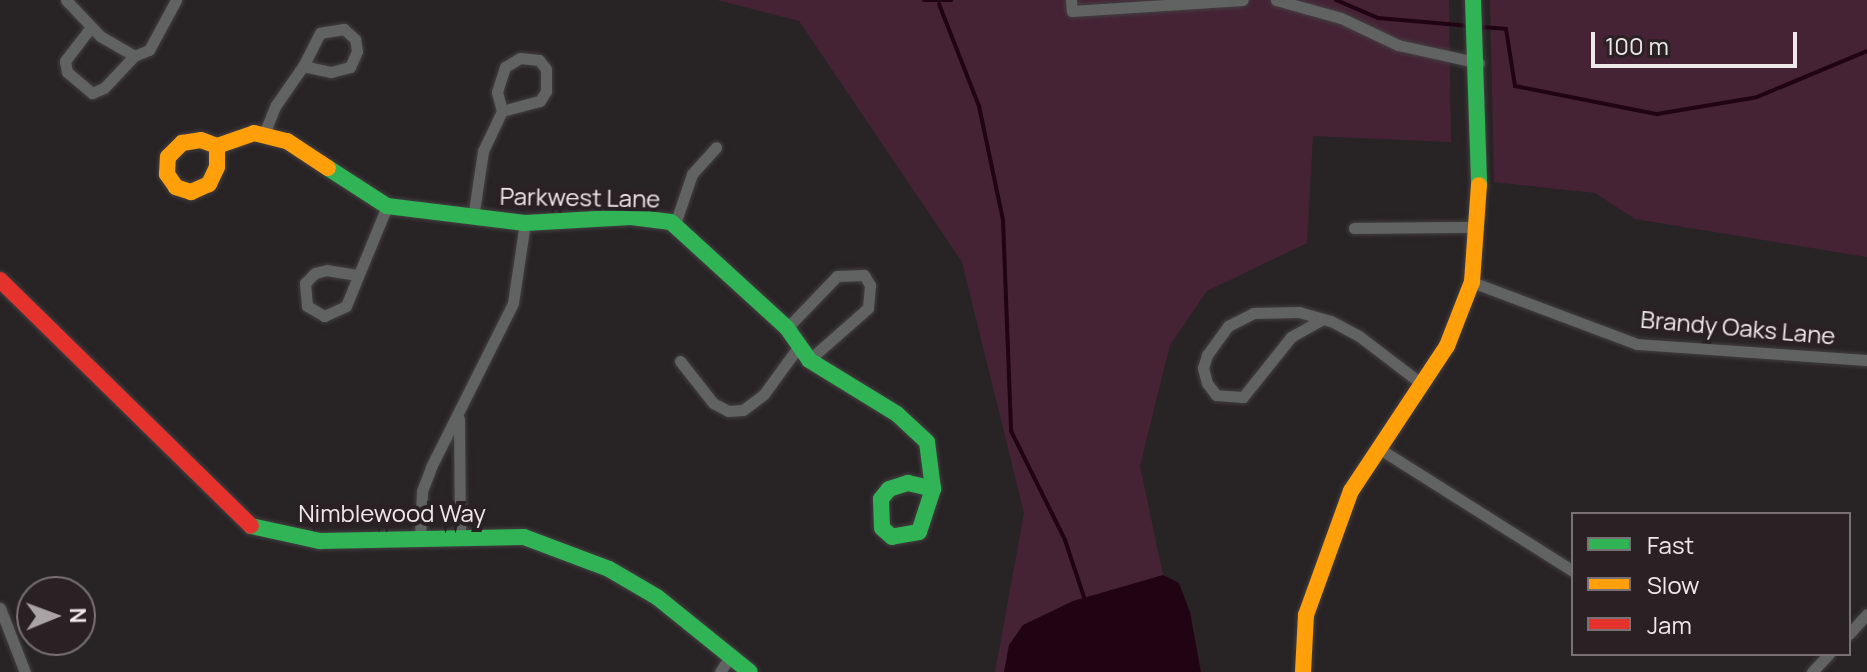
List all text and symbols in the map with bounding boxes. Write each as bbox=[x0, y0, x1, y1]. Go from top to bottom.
scale bar bbox=[1595, 16, 1801, 66]
text: 100 m bbox=[1605, 29, 1669, 62]
street label: Parkwest Lane bbox=[499, 181, 661, 213]
street label: Brandy Oaks Lane bbox=[1639, 304, 1837, 350]
street label: Nimblewood Way bbox=[298, 499, 486, 527]
legend bbox=[1571, 512, 1851, 656]
text: Fast bbox=[1647, 528, 1694, 561]
text: Slow bbox=[1647, 568, 1700, 601]
north arrow bbox=[16, 576, 96, 656]
text: N bbox=[63, 607, 93, 624]
text: Jam bbox=[1647, 608, 1692, 641]

